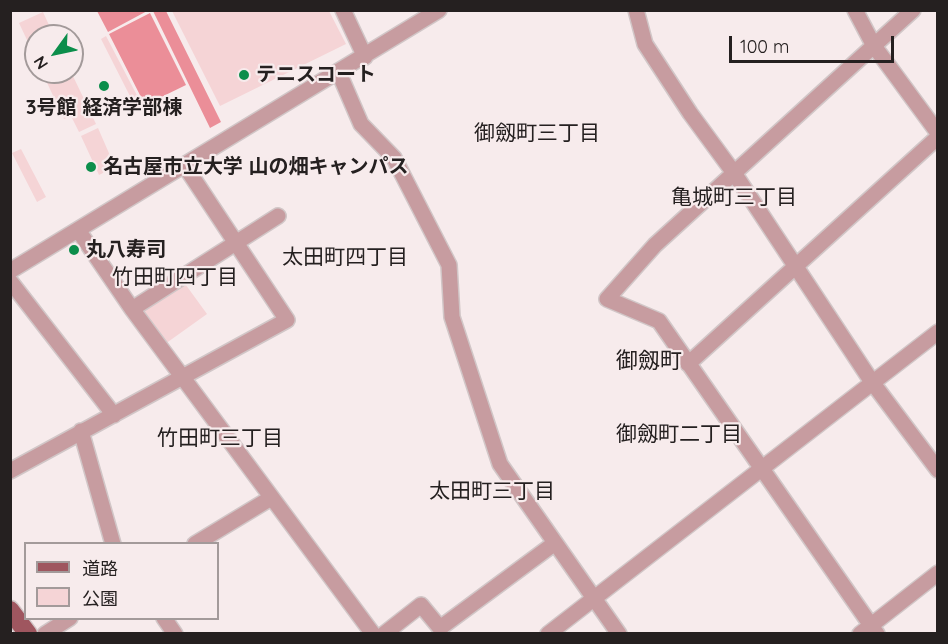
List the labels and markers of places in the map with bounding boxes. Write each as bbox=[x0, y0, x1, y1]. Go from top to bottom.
place label: テニスコート bbox=[256, 63, 376, 87]
marker: テニスコート bbox=[237, 68, 251, 82]
marker: 3号館 経済学部棟 bbox=[97, 79, 111, 93]
place label: 3号館 経済学部棟 bbox=[26, 96, 182, 120]
place label: 名古屋市立大学 山の畑キャンパス bbox=[103, 155, 409, 179]
marker: 名古屋市立大学 山の畑キャンパス bbox=[84, 160, 98, 174]
place label: 丸八寿司 bbox=[86, 238, 166, 262]
marker: 丸八寿司 bbox=[67, 243, 81, 257]

